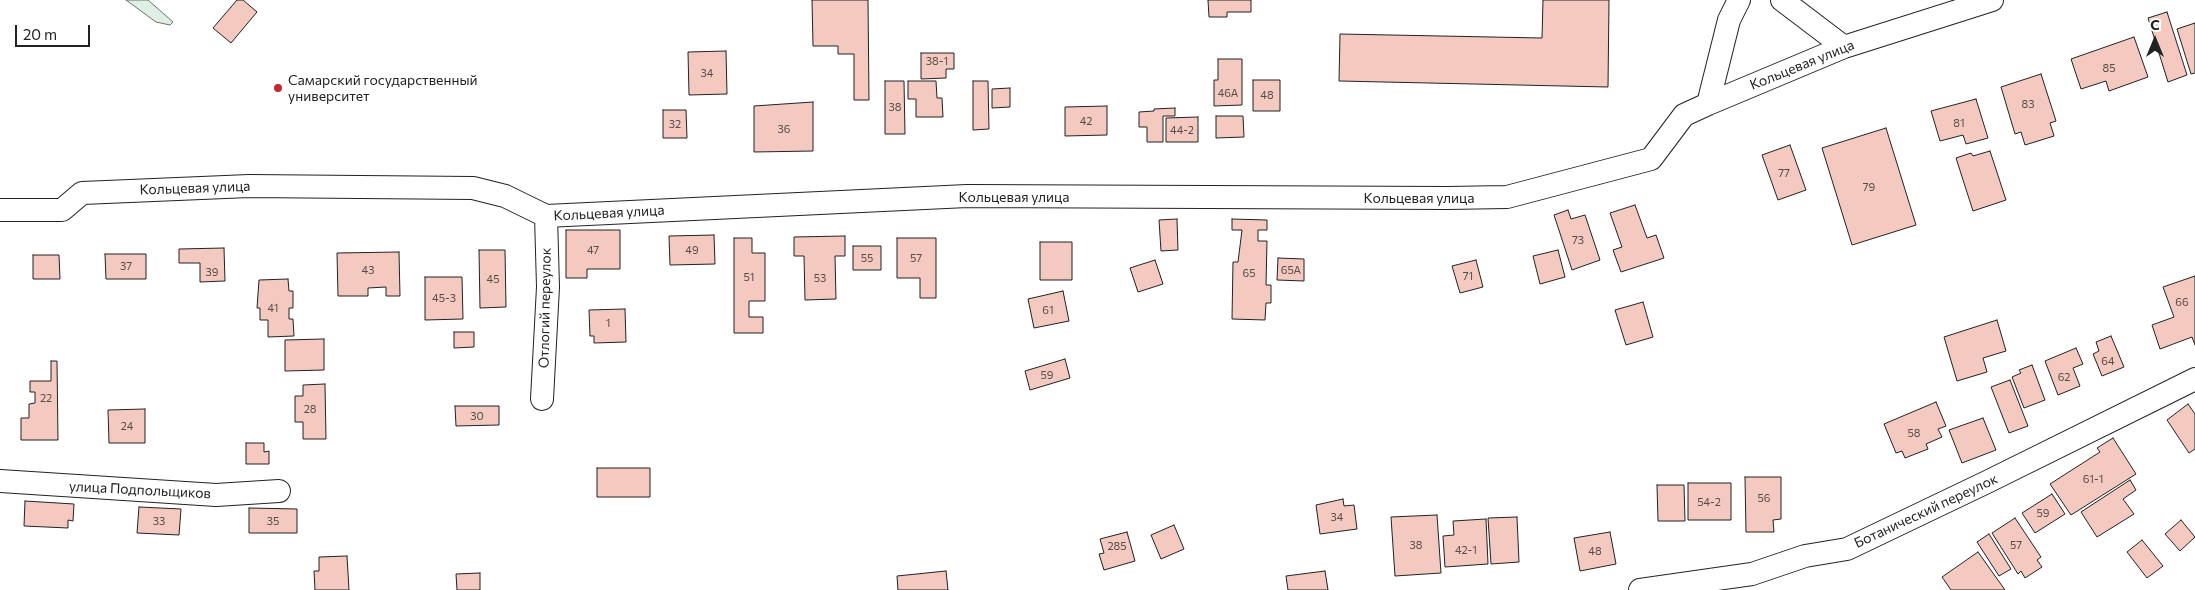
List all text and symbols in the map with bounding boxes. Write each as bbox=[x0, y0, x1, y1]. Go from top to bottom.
scale bar bbox=[18, 15, 92, 47]
north arrow bbox=[2130, 15, 2180, 65]
text: С bbox=[2150, 16, 2160, 33]
text: 20 m bbox=[23, 25, 57, 43]
street label: Кольцевая улица bbox=[1747, 36, 1857, 94]
house number: 38-1 bbox=[926, 54, 948, 68]
house number: 85 bbox=[2103, 61, 2115, 75]
house number: 34 bbox=[701, 66, 713, 80]
place label: Самарский государственный университет bbox=[288, 72, 478, 104]
marker: Самарский государственный университет bbox=[272, 82, 284, 94]
house number: 46А bbox=[1218, 86, 1238, 100]
house number: 48 bbox=[1260, 88, 1274, 102]
house number: 83 bbox=[2022, 97, 2034, 111]
house number: 38 bbox=[889, 100, 901, 114]
house number: 42 bbox=[1080, 114, 1092, 128]
house number: 81 bbox=[1953, 116, 1965, 130]
house number: 32 bbox=[669, 117, 681, 131]
house number: 36 bbox=[778, 122, 790, 136]
house number: 44-2 bbox=[1170, 123, 1194, 137]
house number: 77 bbox=[1778, 166, 1790, 180]
street label: Кольцевая улица bbox=[139, 178, 251, 198]
house number: 79 bbox=[1863, 180, 1875, 194]
street label: Кольцевая улица bbox=[959, 189, 1069, 205]
street label: Кольцевая улица bbox=[1364, 190, 1474, 206]
street label: Кольцевая улица bbox=[553, 202, 665, 224]
house number: 73 bbox=[1572, 233, 1584, 247]
house number: 47 bbox=[587, 243, 599, 257]
house number: 49 bbox=[685, 243, 699, 257]
street label: Отлогий переулок bbox=[536, 248, 554, 368]
house number: 55 bbox=[861, 251, 873, 265]
house number: 57 bbox=[910, 251, 922, 265]
house number: 37 bbox=[120, 259, 132, 273]
house number: 43 bbox=[362, 263, 374, 277]
house number: 65А bbox=[1281, 263, 1301, 277]
house number: 39 bbox=[206, 265, 218, 279]
house number: 65 bbox=[1243, 266, 1255, 280]
house number: 71 bbox=[1463, 269, 1473, 283]
house number: 51 bbox=[743, 270, 755, 284]
house number: 53 bbox=[814, 271, 826, 285]
house number: 45 bbox=[487, 272, 499, 286]
house number: 45-3 bbox=[432, 291, 456, 305]
house number: 66 bbox=[2175, 295, 2189, 309]
house number: 41 bbox=[268, 301, 278, 315]
house number: 61 bbox=[1042, 303, 1054, 317]
house number: 1 bbox=[606, 316, 610, 330]
house number: 64 bbox=[2101, 354, 2115, 368]
house number: 59 bbox=[1041, 368, 1053, 382]
house number: 62 bbox=[2058, 370, 2070, 384]
house number: 22 bbox=[40, 391, 52, 405]
house number: 28 bbox=[304, 402, 316, 416]
house number: 30 bbox=[470, 409, 484, 423]
house number: 24 bbox=[121, 419, 133, 433]
house number: 58 bbox=[1908, 426, 1920, 440]
street label: Ботанический переулок bbox=[1852, 470, 2000, 552]
house number: 61-1 bbox=[2083, 472, 2103, 486]
street label: улица Подпольщиков bbox=[69, 478, 211, 502]
house number: 56 bbox=[1758, 491, 1770, 505]
house number: 54-2 bbox=[1697, 495, 1721, 509]
house number: 59 bbox=[2037, 506, 2049, 520]
house number: 34 bbox=[1331, 510, 1343, 524]
house number: 33 bbox=[153, 514, 165, 528]
house number: 35 bbox=[267, 514, 279, 528]
house number: 38 bbox=[1410, 538, 1422, 552]
house number: 57 bbox=[2010, 538, 2022, 552]
house number: 285 bbox=[1107, 539, 1127, 553]
house number: 42-1 bbox=[1455, 543, 1477, 557]
house number: 48 bbox=[1588, 544, 1602, 558]

